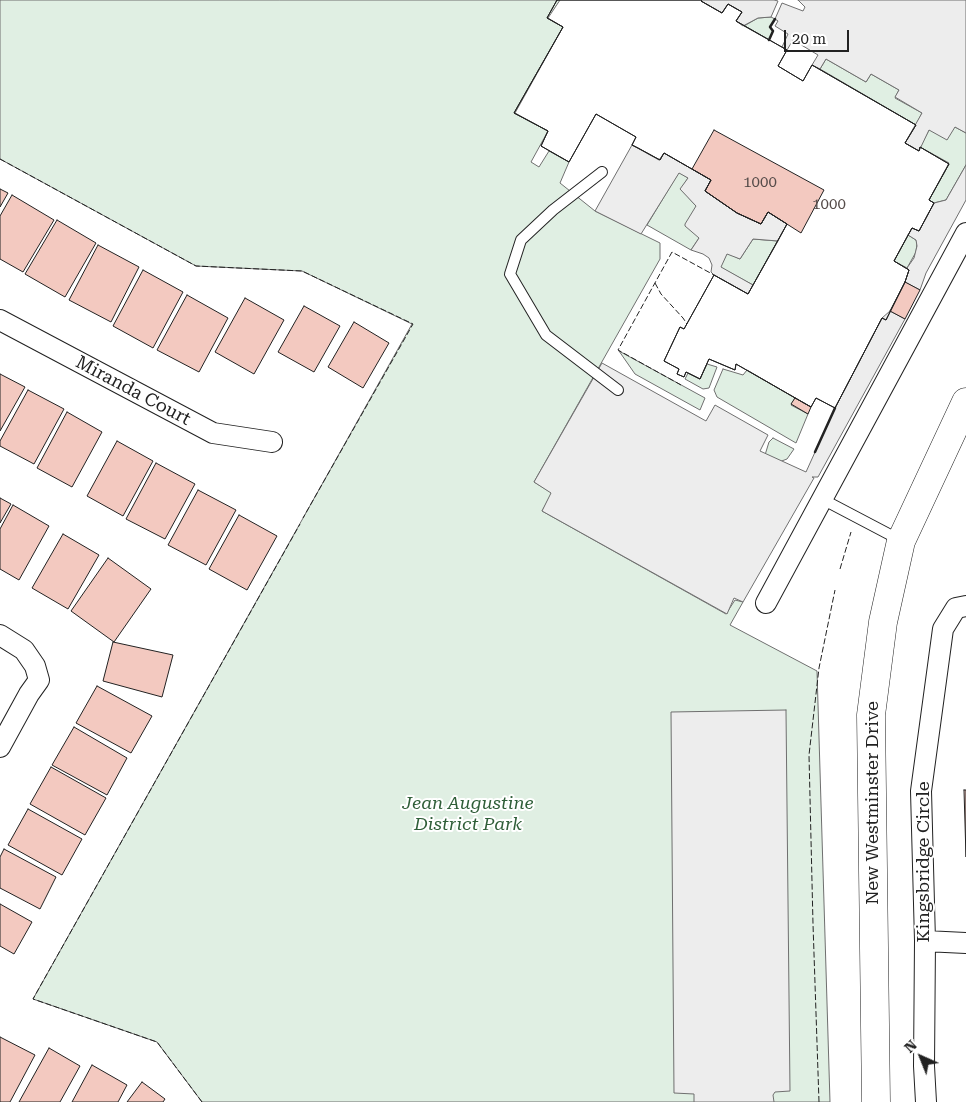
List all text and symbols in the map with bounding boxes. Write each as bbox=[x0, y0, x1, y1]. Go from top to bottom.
scale bar bbox=[786, 20, 851, 52]
text: 20 m bbox=[792, 30, 826, 48]
house number: 1000 bbox=[743, 174, 777, 192]
house number: 1000 bbox=[812, 196, 846, 214]
street label: Miranda Court bbox=[72, 352, 194, 430]
street label: New Westminster Drive bbox=[862, 701, 884, 905]
street label: Kingsbridge Circle bbox=[913, 781, 935, 943]
park label: Jean Augustine District Park bbox=[402, 793, 534, 836]
north arrow bbox=[896, 1032, 946, 1082]
text: N bbox=[901, 1037, 920, 1056]

